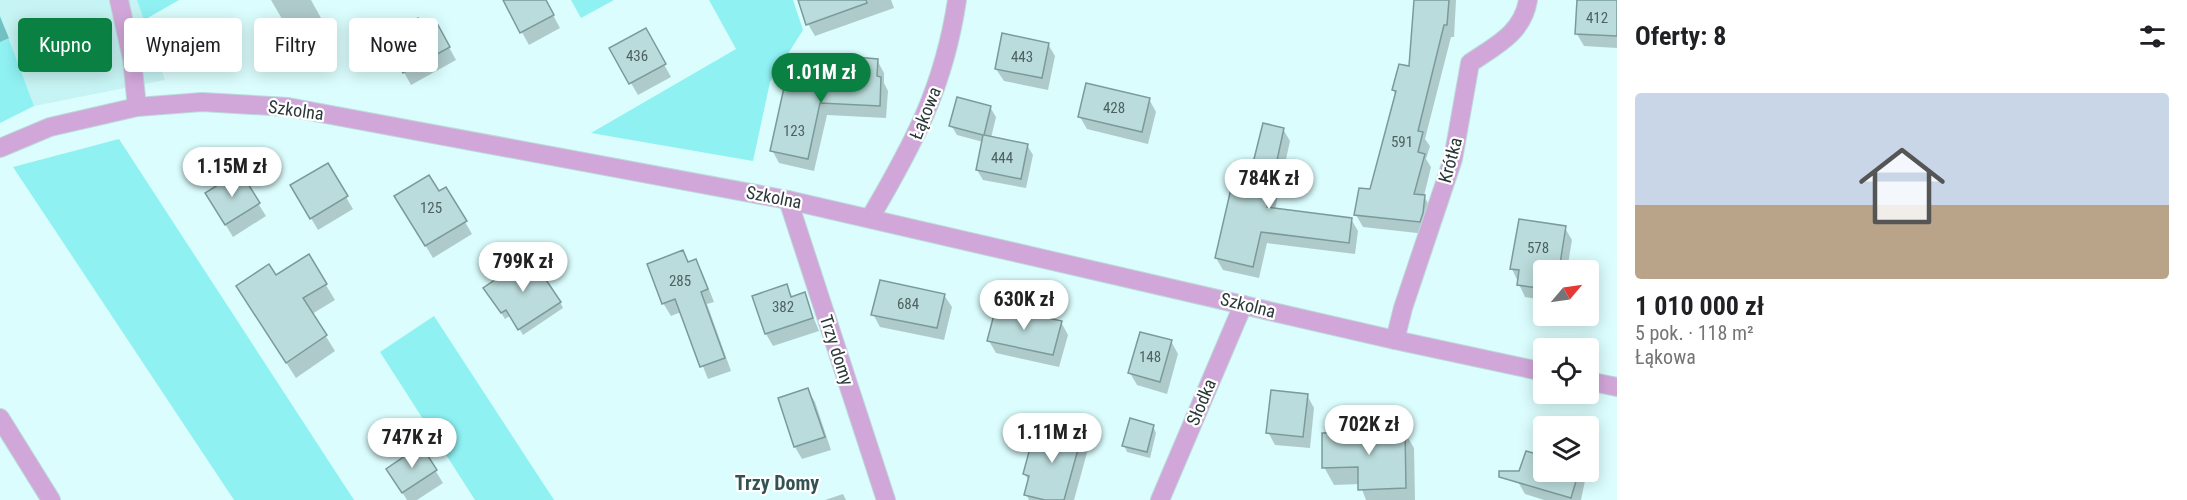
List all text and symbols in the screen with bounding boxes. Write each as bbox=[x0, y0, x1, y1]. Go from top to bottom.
house number: 412 bbox=[1586, 9, 1608, 27]
chip: Kupno bbox=[18, 18, 112, 72]
chip: Wynajem bbox=[124, 18, 242, 72]
chip: Filtry bbox=[254, 18, 337, 72]
chip: Nowe bbox=[349, 18, 438, 72]
icon: filters bbox=[2136, 20, 2169, 53]
text: Oferty: 8 bbox=[1635, 21, 1726, 51]
house number: 436 bbox=[626, 47, 648, 65]
house number: 443 bbox=[1011, 48, 1033, 66]
pin: 1.01M zł bbox=[759, 53, 883, 104]
text: 1.01M zł bbox=[786, 60, 856, 84]
street label: Łąkowa bbox=[905, 84, 945, 142]
street label: Szkolna bbox=[267, 96, 325, 124]
house number: 428 bbox=[1103, 99, 1125, 117]
house number: 123 bbox=[783, 122, 805, 140]
icon: home bbox=[1848, 132, 1956, 240]
house number: 591 bbox=[1391, 133, 1413, 151]
street label: Krótka bbox=[1434, 135, 1466, 185]
pin: 1.15M zł bbox=[170, 147, 294, 198]
house number: 444 bbox=[991, 149, 1013, 167]
text: 1.15M zł bbox=[197, 154, 267, 178]
pin: 784K zł bbox=[1214, 159, 1324, 210]
text: 784K zł bbox=[1239, 166, 1299, 190]
street label: Szkolna bbox=[745, 181, 803, 213]
house number: 125 bbox=[420, 199, 442, 217]
house number: 578 bbox=[1527, 239, 1549, 257]
pin: 799K zł bbox=[468, 242, 578, 293]
text: 799K zł bbox=[493, 249, 553, 273]
north arrow bbox=[1533, 260, 1599, 326]
map controls bbox=[1533, 260, 1599, 482]
house number: 285 bbox=[669, 272, 691, 290]
pin: 630K zł bbox=[969, 280, 1079, 331]
text: 630K zł bbox=[994, 287, 1054, 311]
street label: Szkolna bbox=[1218, 288, 1278, 322]
text: 1 010 000 zł bbox=[1635, 291, 1764, 321]
house number: 684 bbox=[897, 295, 919, 313]
house number: 382 bbox=[772, 298, 794, 316]
street label: Trzy domy bbox=[816, 312, 858, 388]
text: 5 pok. · 118 m² bbox=[1635, 321, 1754, 345]
button: locate bbox=[1533, 338, 1599, 404]
text: Łąkowa bbox=[1635, 345, 1696, 369]
house number: 148 bbox=[1139, 348, 1161, 366]
street label: Słodka bbox=[1182, 376, 1220, 428]
pin: 702K zł bbox=[1314, 405, 1424, 456]
text: 702K zł bbox=[1339, 412, 1399, 436]
pin: 1.11M zł bbox=[990, 413, 1114, 464]
button: layers bbox=[1533, 416, 1599, 482]
pin: 747K zł bbox=[357, 418, 467, 469]
text: 1.11M zł bbox=[1017, 420, 1087, 444]
text: 747K zł bbox=[382, 425, 442, 449]
district label: Trzy Domy bbox=[735, 471, 819, 495]

